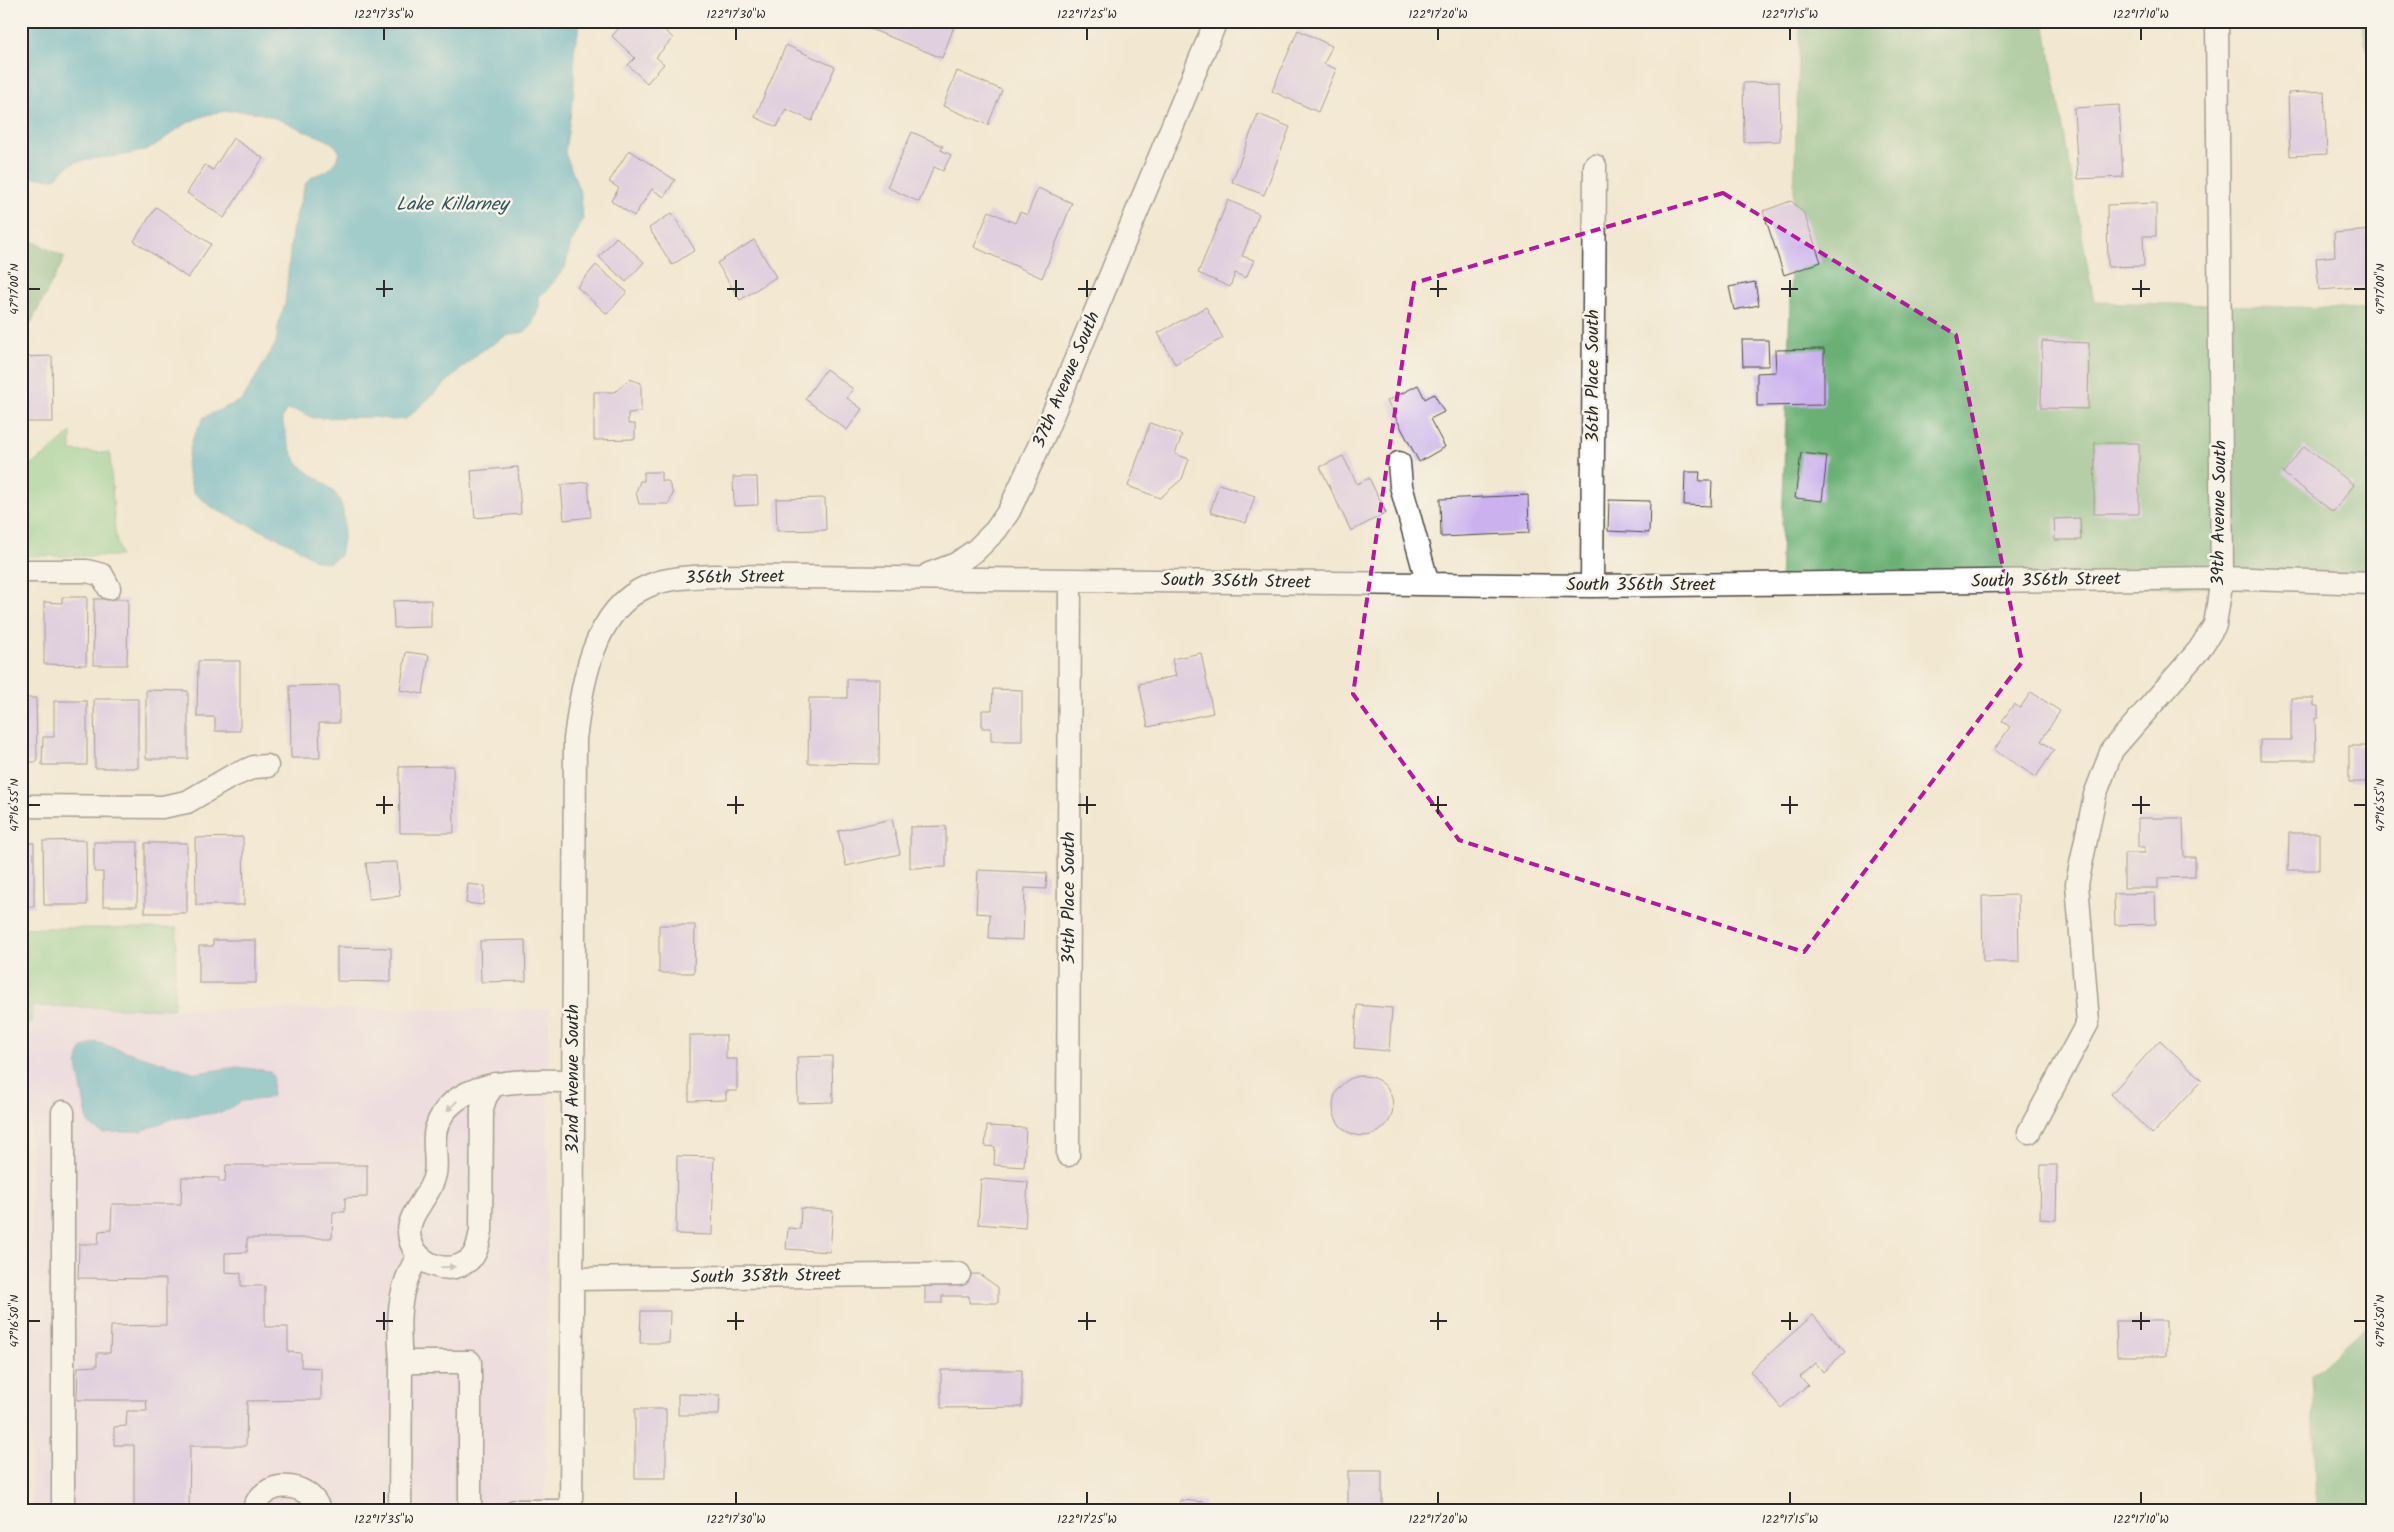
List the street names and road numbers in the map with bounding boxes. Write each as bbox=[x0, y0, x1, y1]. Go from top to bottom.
street label: 37th Avenue South bbox=[1025, 307, 1109, 453]
street label: 36th Place South bbox=[1579, 309, 1608, 443]
street label: 39th Avenue South bbox=[2204, 440, 2236, 586]
street label: 356th Street bbox=[685, 563, 786, 593]
street label: South 356th Street bbox=[1971, 565, 2122, 597]
street label: South 356th Street bbox=[1161, 566, 1312, 598]
street label: South 356th Street bbox=[1566, 571, 1717, 600]
street label: 34th Place South bbox=[1055, 832, 1084, 964]
street label: 32nd Avenue South bbox=[559, 1004, 588, 1154]
street label: South 358th Street bbox=[691, 1261, 843, 1293]

